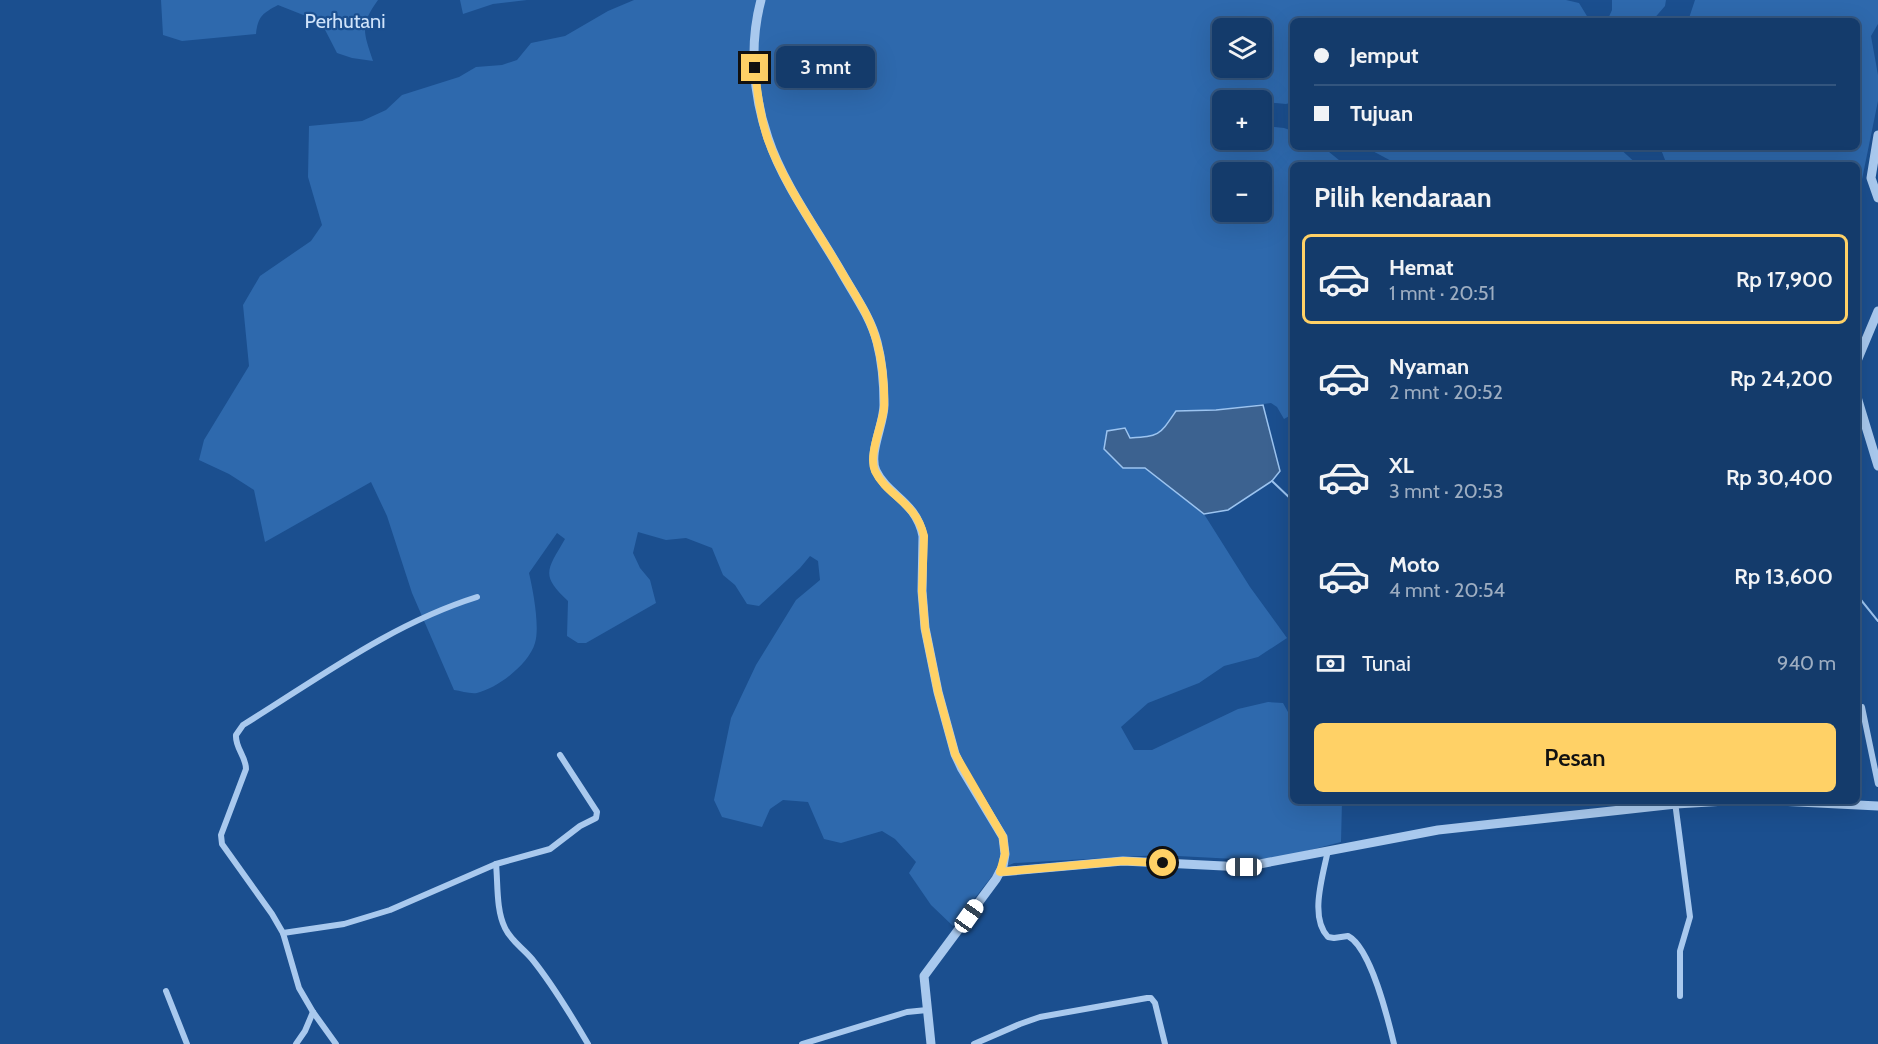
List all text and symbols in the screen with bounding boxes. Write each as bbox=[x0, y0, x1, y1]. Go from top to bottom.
park label: Perhutani bbox=[305, 9, 385, 33]
map controls bbox=[1212, 18, 1272, 222]
button: layers bbox=[1212, 18, 1272, 78]
text: Jemput bbox=[1350, 42, 1419, 69]
callout: 3 mnt bbox=[776, 47, 875, 89]
route end bbox=[741, 54, 768, 81]
text: 3 mnt bbox=[800, 55, 851, 79]
button: + bbox=[1212, 90, 1272, 150]
text: Tujuan bbox=[1350, 100, 1413, 127]
button: − bbox=[1212, 162, 1272, 222]
text: Pilih kendaraan bbox=[1314, 181, 1492, 214]
icon: car bbox=[1317, 252, 1371, 306]
text: Hemat bbox=[1389, 254, 1454, 281]
text: Rp 17,900 bbox=[1736, 266, 1833, 293]
text: 1 mnt · 20:51 bbox=[1389, 281, 1495, 305]
icon: car bbox=[1317, 351, 1371, 405]
text: Nyaman bbox=[1389, 353, 1469, 380]
text: Rp 24,200 bbox=[1730, 365, 1833, 392]
text: 2 mnt · 20:52 bbox=[1389, 380, 1503, 404]
icon: car bbox=[1317, 450, 1371, 504]
text: XL bbox=[1389, 452, 1414, 479]
text: Rp 30,400 bbox=[1726, 464, 1833, 491]
text: 3 mnt · 20:53 bbox=[1389, 479, 1504, 503]
icon: car bbox=[1317, 549, 1371, 603]
text: Moto bbox=[1389, 551, 1440, 578]
text: Rp 13,600 bbox=[1734, 563, 1833, 590]
text: 4 mnt · 20:54 bbox=[1389, 578, 1505, 602]
icon: cash bbox=[1314, 647, 1347, 680]
text: Tunai bbox=[1362, 650, 1411, 677]
text: 940 m bbox=[1777, 651, 1836, 675]
button: Pesan bbox=[1314, 723, 1836, 792]
route start bbox=[1149, 849, 1176, 876]
car bbox=[1226, 858, 1262, 876]
car bbox=[951, 896, 987, 936]

